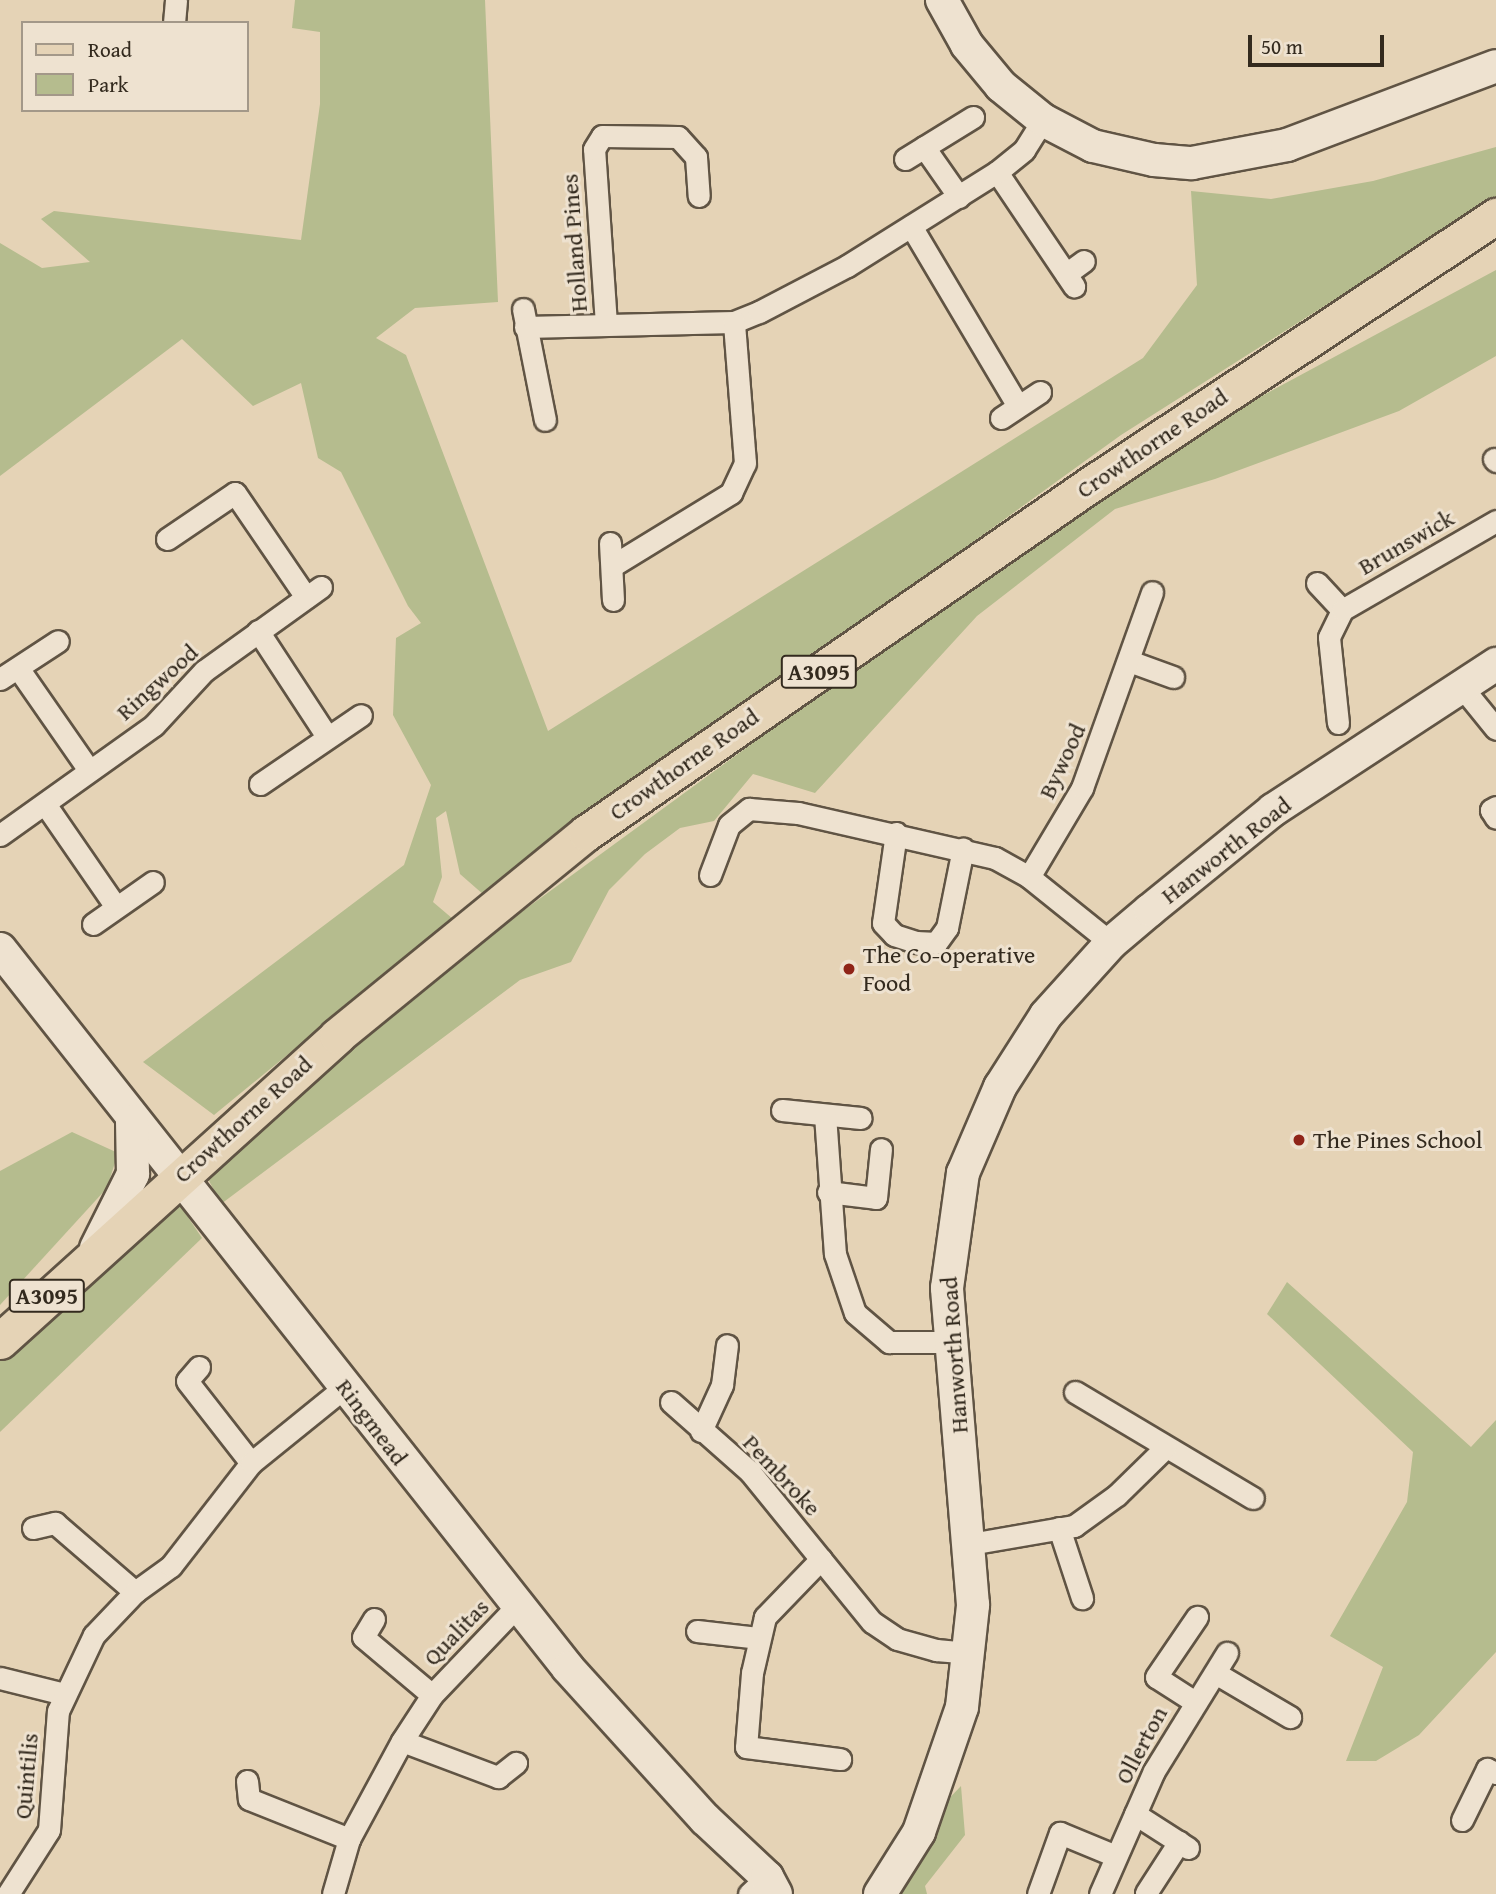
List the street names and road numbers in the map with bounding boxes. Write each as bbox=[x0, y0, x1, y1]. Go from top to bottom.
street label: Holland Pines bbox=[555, 173, 593, 313]
street label: Crowthorne Road bbox=[1071, 382, 1233, 504]
street label: Brunswick bbox=[1353, 503, 1459, 581]
street label: Ringwood bbox=[110, 638, 204, 726]
road number: A3095 bbox=[780, 652, 858, 692]
street label: Crowthorne Road bbox=[604, 702, 764, 826]
street label: Bywood bbox=[1032, 719, 1092, 803]
street label: Hanworth Road bbox=[1155, 790, 1297, 910]
street label: Crowthorne Road bbox=[168, 1049, 318, 1189]
road number: A3095 bbox=[8, 1276, 86, 1316]
street label: Hanworth Road bbox=[934, 1276, 974, 1434]
street label: Ringmead bbox=[330, 1373, 414, 1471]
street label: Pembroke bbox=[737, 1428, 827, 1522]
street label: Qualitas bbox=[417, 1593, 495, 1671]
street label: Ollerton bbox=[1109, 1701, 1173, 1789]
street label: Quintilis bbox=[8, 1732, 44, 1820]

